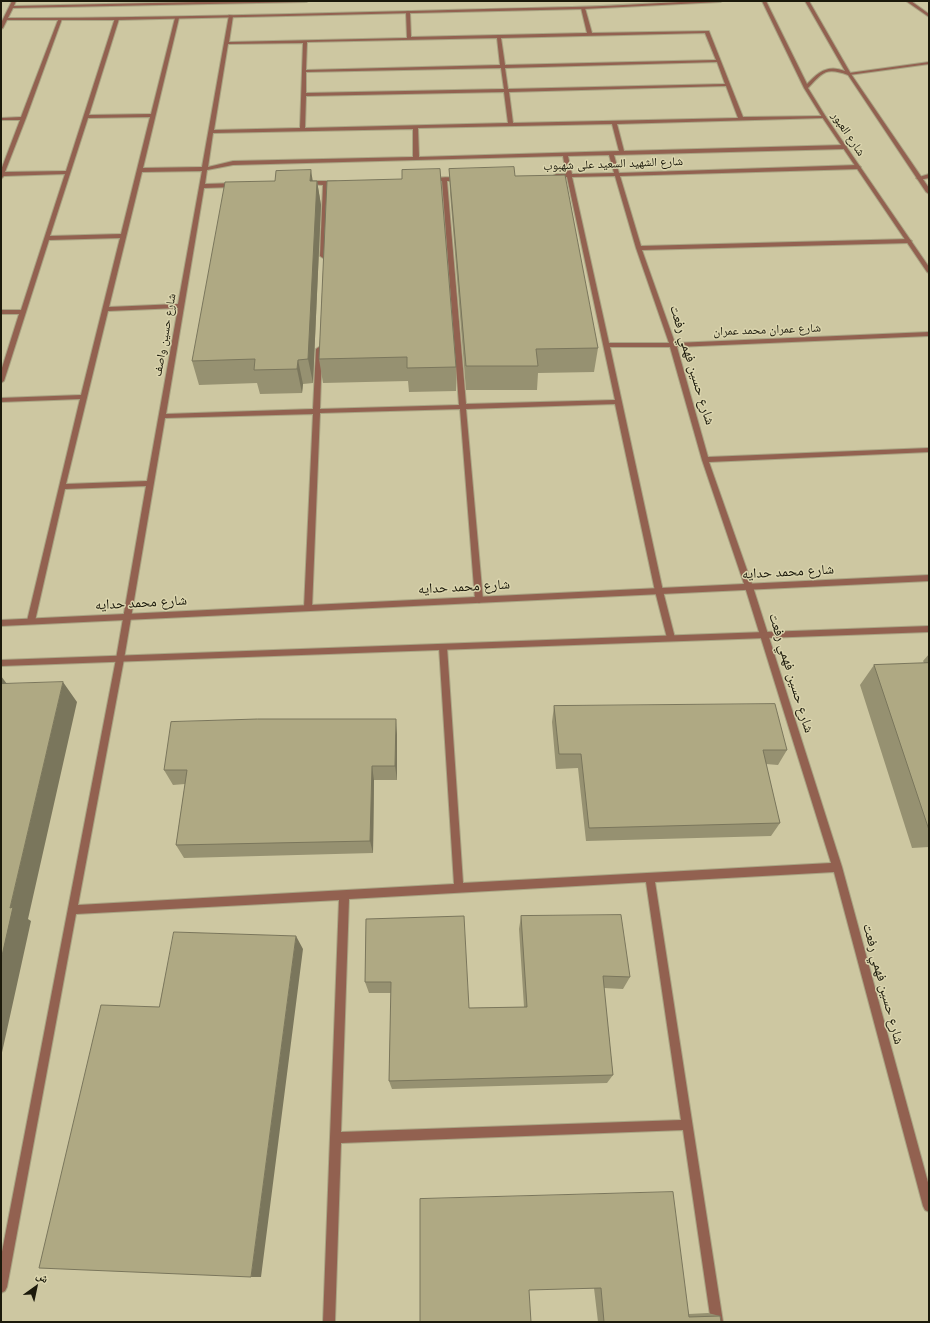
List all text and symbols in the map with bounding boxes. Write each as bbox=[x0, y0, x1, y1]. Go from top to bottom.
street label: شارع العبور bbox=[828, 109, 868, 159]
street label: شارع الشهيد السعيد على شهبوب bbox=[543, 154, 683, 174]
street label: شارع حسين واصف bbox=[151, 292, 179, 378]
street label: شارع حسين فهمي رفعت bbox=[666, 303, 718, 427]
street label: شارع عمران محمد عمران bbox=[713, 321, 821, 339]
street label: شارع محمد حدايه bbox=[742, 561, 834, 583]
street label: شارع محمد حدايه bbox=[418, 576, 510, 598]
street label: شارع محمد حدايه bbox=[95, 592, 187, 614]
street label: شارع حسين فهمي رفعت bbox=[765, 611, 817, 735]
street label: شارع حسين فهمي رفعت bbox=[859, 922, 907, 1046]
north arrow bbox=[16, 1267, 56, 1307]
text: ش bbox=[34, 1268, 51, 1286]

